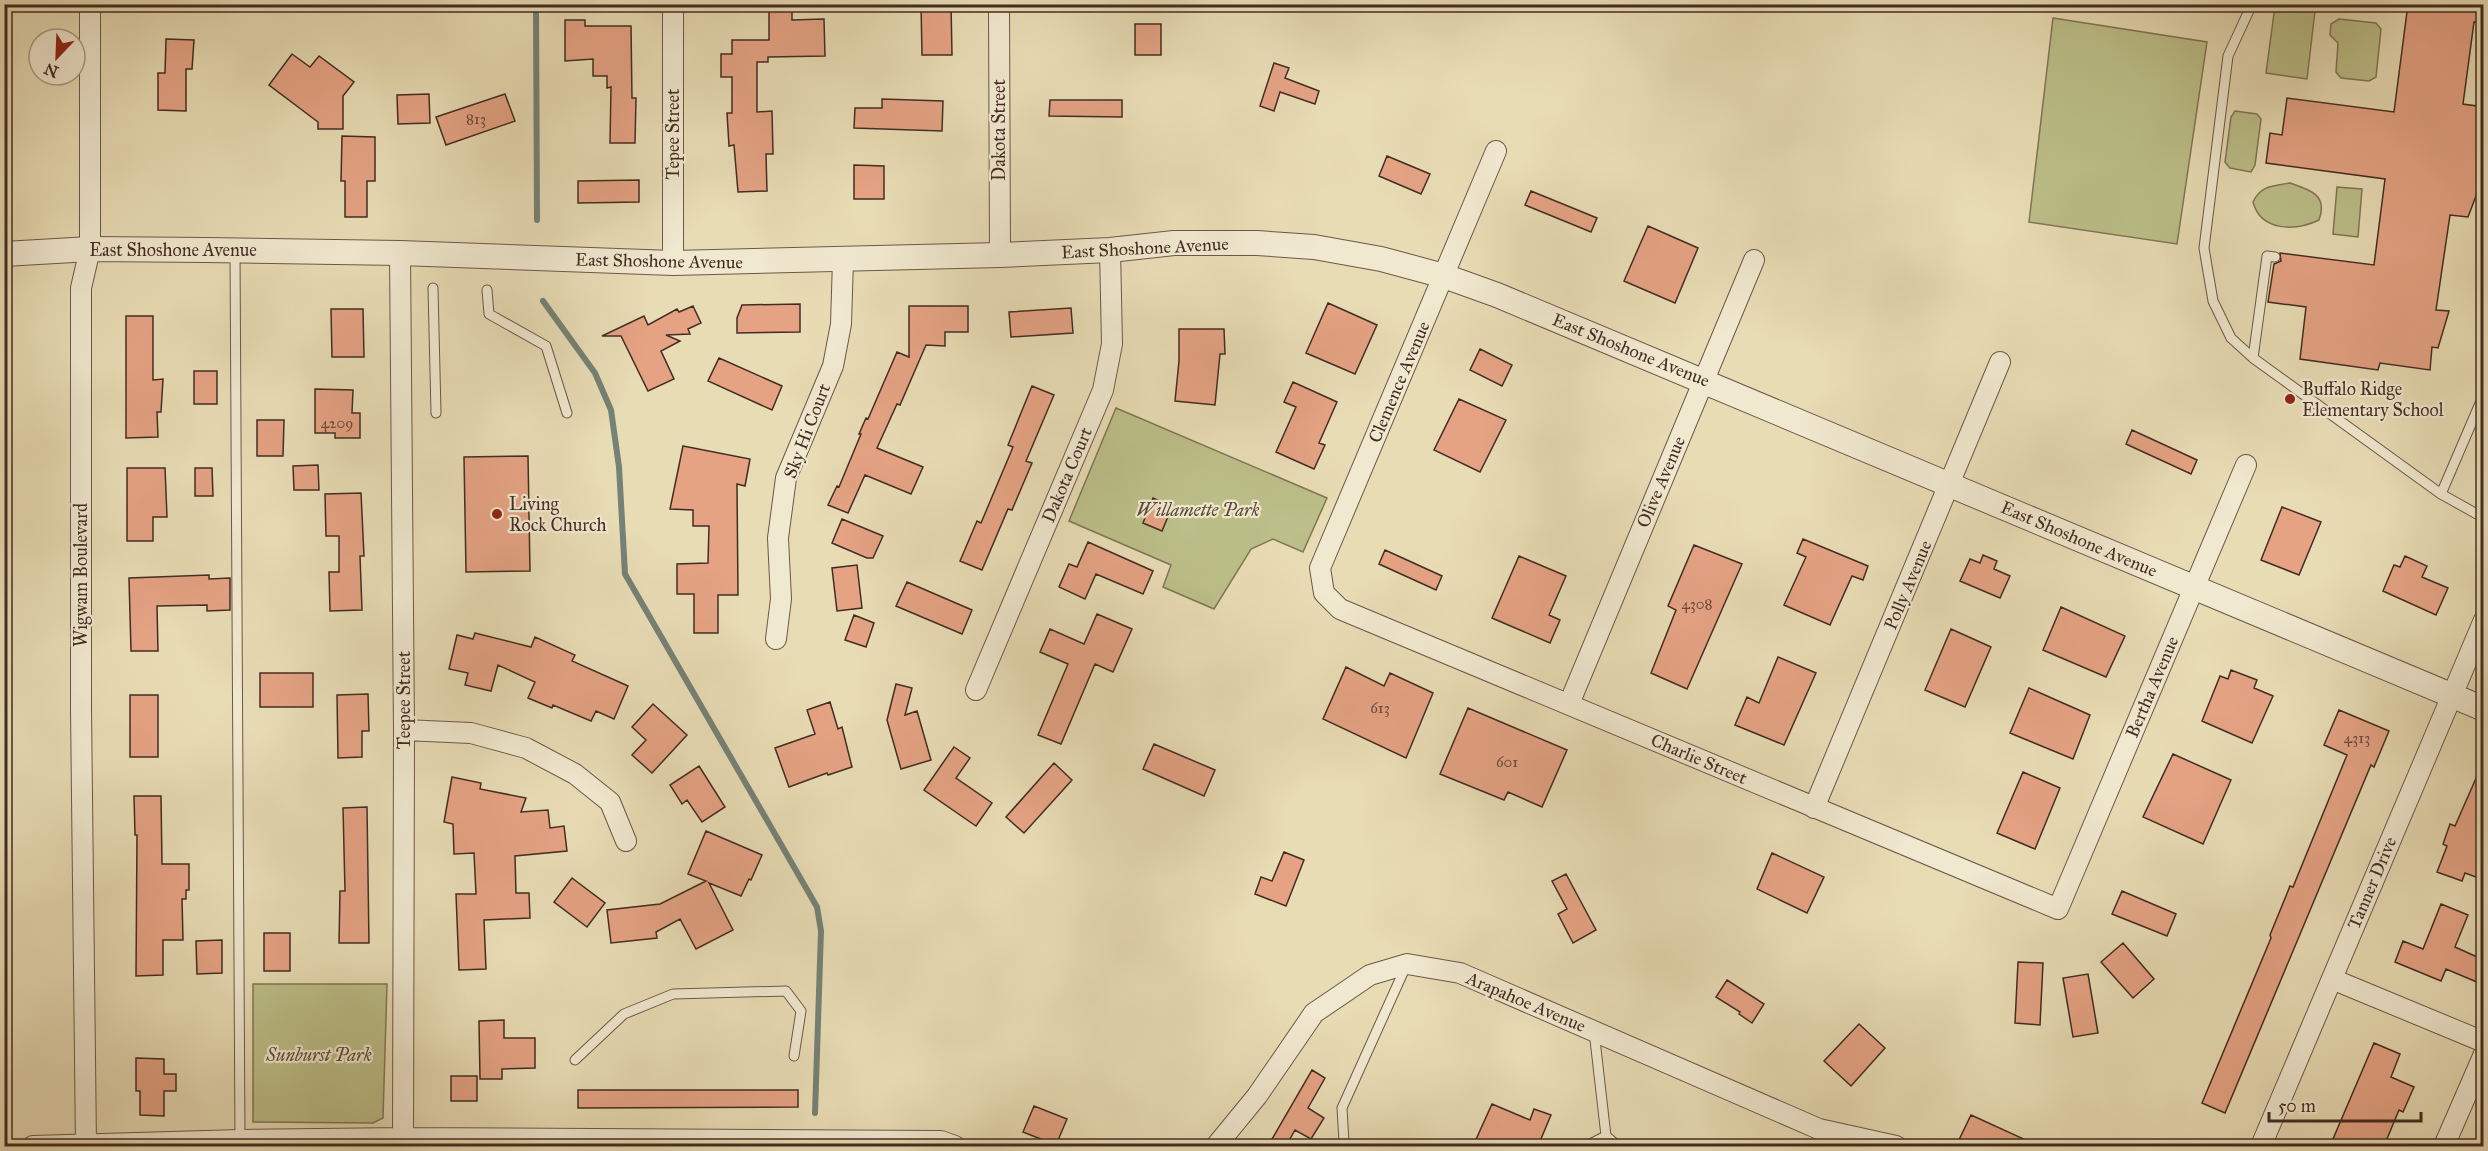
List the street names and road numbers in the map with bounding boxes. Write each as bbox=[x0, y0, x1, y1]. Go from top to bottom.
street label: Dakota Street bbox=[988, 79, 1010, 181]
street label: Tepee Street bbox=[662, 88, 684, 179]
street label: East Shoshone Avenue bbox=[1061, 233, 1229, 263]
street label: East Shoshone Avenue bbox=[89, 239, 257, 261]
street label: East Shoshone Avenue bbox=[575, 249, 743, 273]
street label: East Shoshone Avenue bbox=[1549, 308, 1713, 392]
street label: Clemence Avenue bbox=[1363, 318, 1435, 446]
street label: Sky Hi Court bbox=[779, 380, 835, 481]
street label: Dakota Court bbox=[1037, 424, 1097, 526]
street label: Olive Avenue bbox=[1632, 433, 1690, 531]
street label: East Shoshone Avenue bbox=[1998, 496, 2160, 582]
street label: Wigwam Boulevard bbox=[70, 503, 93, 647]
street label: Polly Avenue bbox=[1879, 537, 1937, 633]
street label: Bertha Avenue bbox=[2121, 633, 2183, 741]
street label: Teepee Street bbox=[393, 650, 415, 749]
street label: Charlie Street bbox=[1648, 729, 1751, 789]
street label: Tanner Drive bbox=[2343, 834, 2401, 932]
street label: Arapahoe Avenue bbox=[1462, 967, 1589, 1037]

